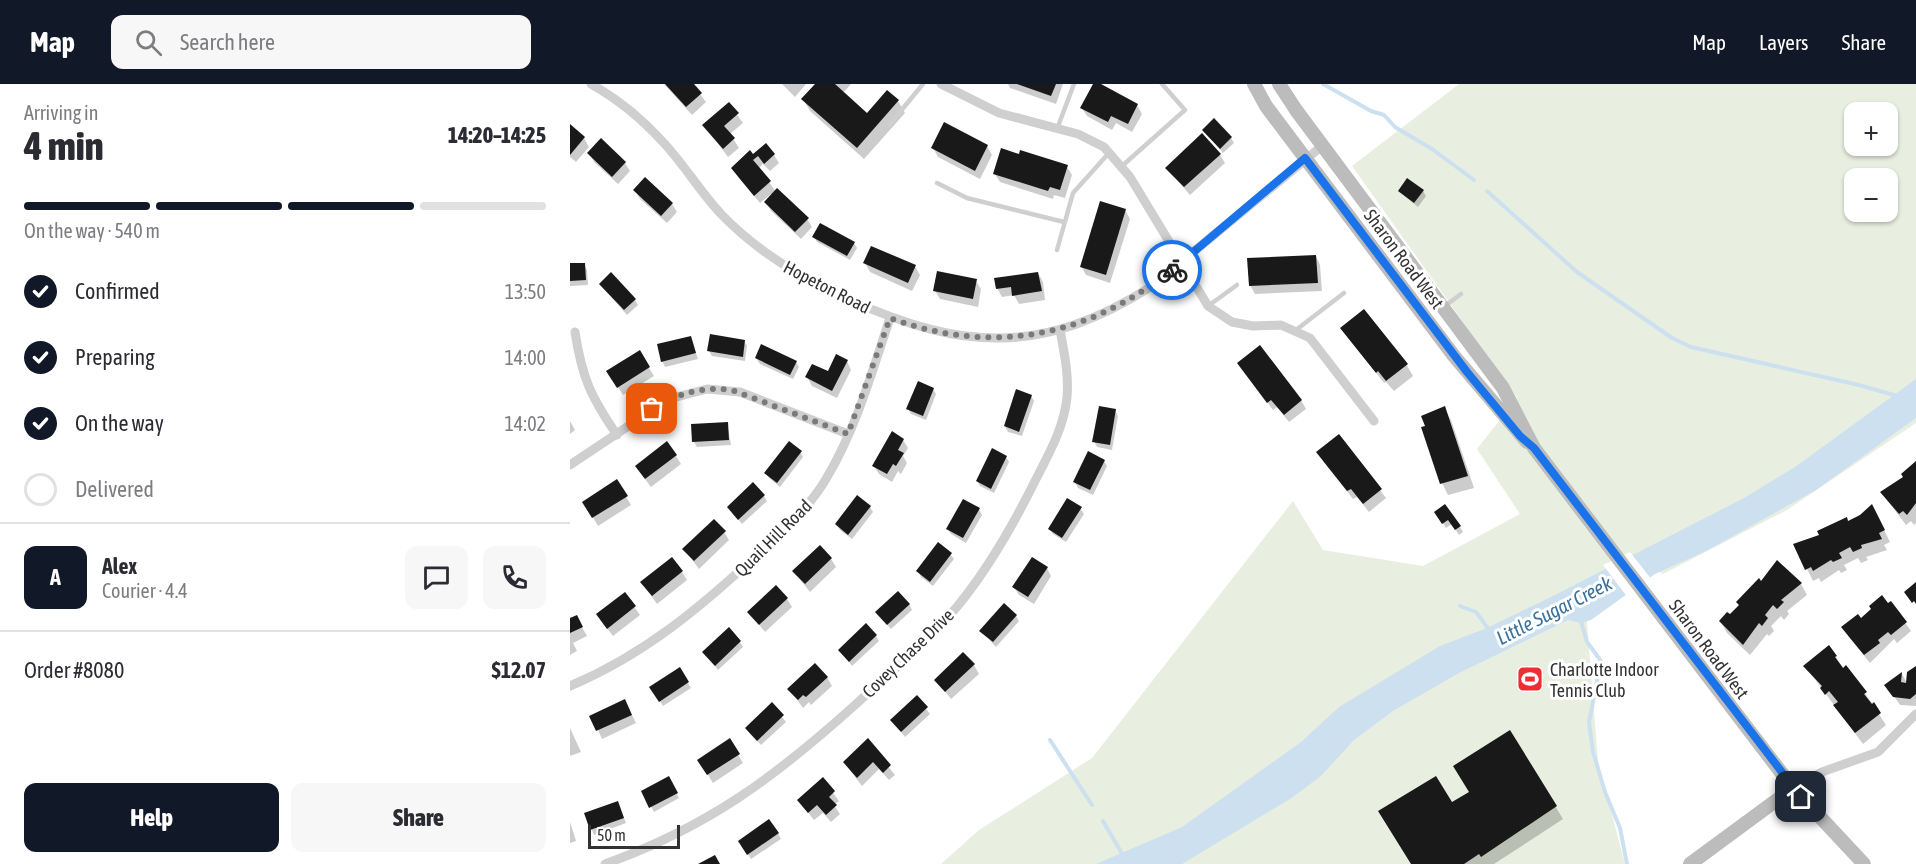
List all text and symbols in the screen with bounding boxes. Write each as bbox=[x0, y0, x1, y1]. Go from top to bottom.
search box bbox=[111, 15, 531, 69]
text: Map bbox=[30, 26, 75, 58]
icon: search bbox=[132, 26, 165, 59]
text: Search here bbox=[180, 29, 275, 55]
text: Map bbox=[1692, 30, 1726, 54]
text: Layers bbox=[1759, 30, 1809, 54]
text: Share bbox=[1842, 30, 1886, 54]
text: Arriving in bbox=[24, 101, 98, 124]
map controls bbox=[1844, 102, 1898, 222]
button: + bbox=[1844, 102, 1898, 156]
text: 14:20–14:25 bbox=[448, 122, 546, 148]
text: 4 min bbox=[24, 124, 104, 168]
button: − bbox=[1844, 168, 1898, 222]
street label: Sharon Road West bbox=[1360, 205, 1448, 313]
text: On the way · 540 m bbox=[24, 219, 160, 242]
courier bbox=[1142, 240, 1202, 300]
icon: bike bbox=[1156, 254, 1189, 287]
street label: Hopeton Road bbox=[780, 256, 874, 318]
icon: check bbox=[24, 275, 57, 308]
text: Confirmed bbox=[75, 278, 160, 304]
text: 13:50 bbox=[505, 280, 546, 303]
icon: check bbox=[24, 341, 57, 374]
text: Preparing bbox=[75, 344, 155, 370]
text: 14:00 bbox=[504, 346, 546, 369]
pin bbox=[626, 383, 677, 434]
icon: bag bbox=[635, 392, 668, 425]
icon: check bbox=[24, 407, 57, 440]
text: On the way bbox=[75, 410, 164, 436]
text: 14:02 bbox=[504, 412, 546, 435]
text: Delivered bbox=[75, 476, 154, 502]
street label: Quail Hill Road bbox=[730, 495, 816, 581]
button: chat bbox=[405, 546, 468, 609]
button: phone bbox=[483, 546, 546, 609]
text: Alex bbox=[102, 553, 137, 579]
text: A bbox=[50, 564, 61, 590]
water label: Little Sugar Creek bbox=[1492, 571, 1616, 649]
text: Courier · 4.4 bbox=[102, 579, 188, 602]
street label: Sharon Road West bbox=[1665, 595, 1753, 703]
street label: Covey Chase Drive bbox=[858, 604, 958, 702]
text: Order #8080 bbox=[24, 657, 124, 683]
text: $12.07 bbox=[491, 657, 546, 683]
place label: Charlotte Indoor Tennis Club bbox=[1550, 659, 1659, 701]
sports icon: Charlotte Indoor Tennis Club bbox=[1515, 664, 1545, 694]
pin bbox=[1775, 771, 1826, 822]
icon: home bbox=[1784, 780, 1817, 813]
button: Help bbox=[24, 783, 279, 852]
button: Share bbox=[291, 783, 546, 852]
scale bar bbox=[588, 822, 680, 850]
text: 50 m bbox=[597, 826, 626, 844]

